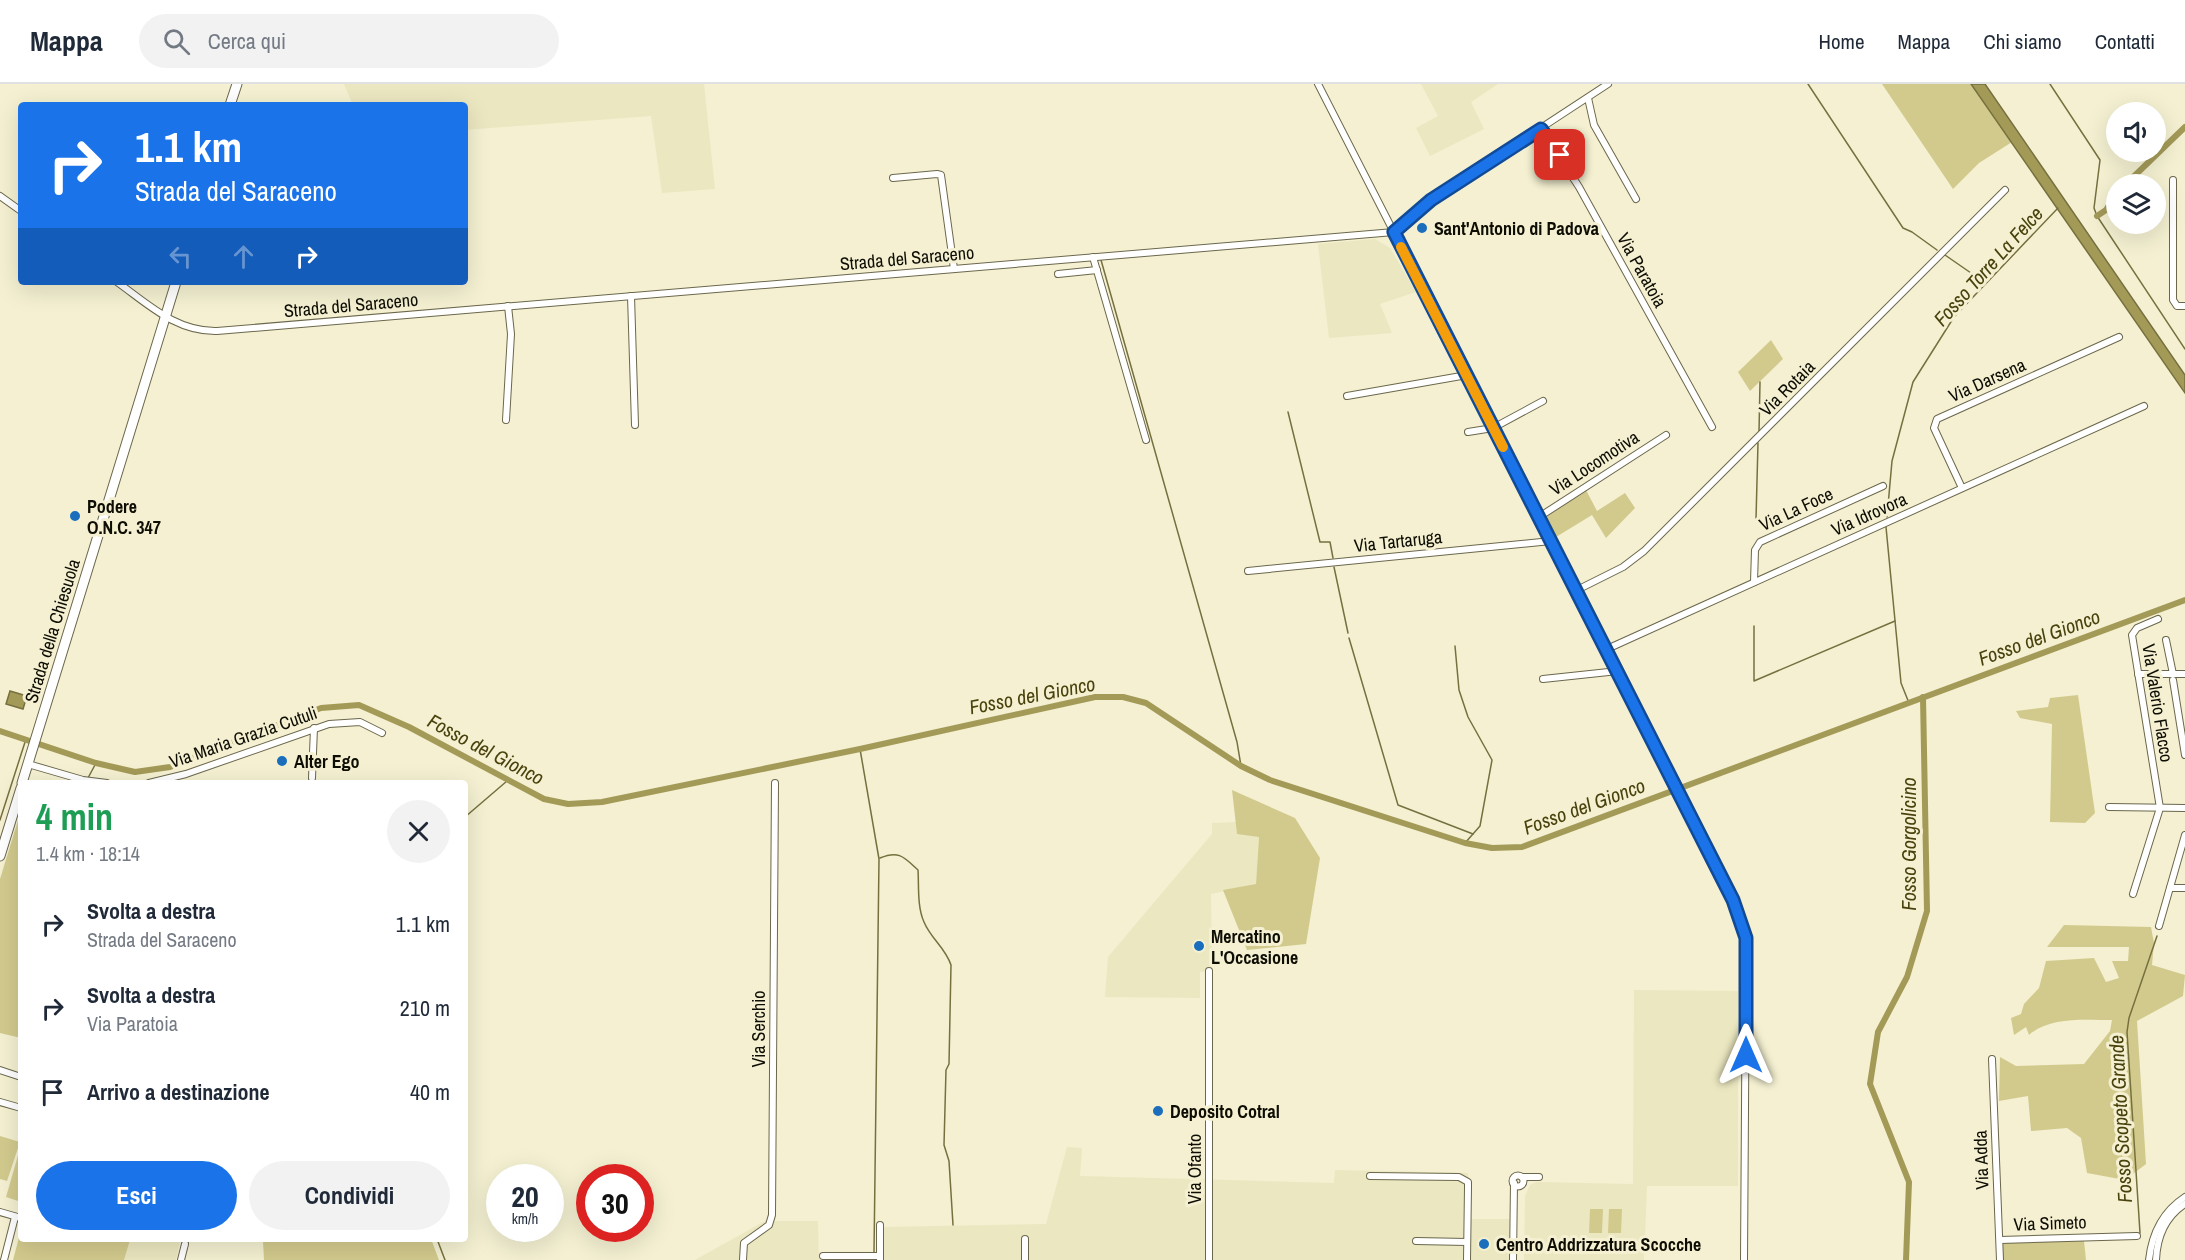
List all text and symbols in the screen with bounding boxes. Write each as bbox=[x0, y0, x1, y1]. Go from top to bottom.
search box bbox=[139, 14, 559, 68]
text: Mappa bbox=[30, 22, 103, 60]
icon: search bbox=[160, 25, 193, 58]
text: Cerca qui bbox=[208, 26, 286, 56]
text: Home bbox=[1819, 27, 1865, 56]
text: Mappa bbox=[1898, 27, 1950, 56]
text: Chi siamo bbox=[1983, 27, 2062, 56]
text: Contatti bbox=[2095, 27, 2155, 56]
map controls bbox=[2106, 102, 2166, 234]
button: sound bbox=[2106, 102, 2166, 162]
text: 1.1 km bbox=[135, 119, 242, 175]
icon: right bbox=[36, 126, 114, 204]
pin bbox=[1534, 129, 1585, 180]
icon: arrive bbox=[1543, 138, 1576, 171]
text: Strada del Saraceno bbox=[135, 173, 337, 209]
button: layers bbox=[2106, 174, 2166, 234]
water label: Fosso Torre La Felce bbox=[1927, 200, 2049, 332]
place label: Sant'Antonio di Padova bbox=[1434, 216, 1600, 241]
marker: Sant'Antonio di Padova bbox=[1415, 221, 1429, 235]
street label: Via Paratoia bbox=[1611, 228, 1673, 312]
icon: left bbox=[164, 240, 197, 273]
icon: ahead bbox=[227, 240, 260, 273]
icon: right bbox=[290, 240, 323, 273]
street label: Strada del Saraceno bbox=[839, 240, 975, 276]
street label: Strada del Saraceno bbox=[283, 287, 419, 323]
street label: Via Darsena bbox=[1945, 352, 2029, 408]
street label: Via Rotaia bbox=[1754, 355, 1820, 421]
street label: Via Locomotiva bbox=[1544, 425, 1644, 501]
street label: Via La Foce bbox=[1755, 481, 1837, 537]
street label: Via Idrovora bbox=[1827, 486, 1911, 542]
place label: Podere O.N.C. 347 bbox=[87, 494, 161, 540]
marker: Podere O.N.C. 347 bbox=[68, 509, 82, 523]
street label: Via Tartaruga bbox=[1353, 524, 1443, 558]
street label: Strada della Chiesuola bbox=[18, 556, 86, 706]
water label: Fosso del Gionco bbox=[1974, 602, 2104, 672]
street label: Via Valerio Flacco bbox=[2136, 642, 2180, 764]
water label: Fosso del Gionco bbox=[967, 670, 1097, 720]
street label: Via Maria Grazia Cutuli bbox=[166, 700, 320, 774]
water label: Fosso del Gionco bbox=[423, 707, 549, 791]
place label: Alter Ego bbox=[294, 749, 360, 774]
marker: Alter Ego bbox=[275, 754, 289, 768]
water label: Fosso del Gionco bbox=[1519, 771, 1649, 841]
water label: Fosso Gorgolicino bbox=[1895, 777, 1922, 911]
text: 4 min bbox=[36, 793, 113, 841]
button: close bbox=[387, 800, 450, 863]
text: 1.4 km · 18:14 bbox=[36, 840, 140, 867]
text: Svolta a destra bbox=[87, 896, 215, 926]
icon: right bbox=[36, 908, 69, 941]
text: 1.1 km bbox=[396, 909, 450, 939]
place label: Mercatino L'Occasione bbox=[1211, 924, 1298, 970]
text: Strada del Saraceno bbox=[87, 926, 237, 953]
marker: Mercatino L'Occasione bbox=[1192, 939, 1206, 953]
text: Svolta a destra bbox=[87, 980, 215, 1010]
street label: Via Serchio bbox=[746, 991, 771, 1067]
icon: right bbox=[36, 992, 69, 1025]
text: 210 m bbox=[400, 993, 450, 1023]
text: Via Paratoia bbox=[87, 1010, 178, 1037]
position arrow bbox=[1714, 1023, 1778, 1087]
water label: Fosso Scopeto Grande bbox=[2102, 1034, 2138, 1204]
icon: arrive bbox=[36, 1076, 69, 1109]
text: Arrivo a destinazione bbox=[87, 1077, 269, 1107]
text: 40 m bbox=[410, 1077, 450, 1107]
place label: Deposito Cotral bbox=[1170, 1099, 1280, 1124]
marker: Deposito Cotral bbox=[1151, 1104, 1165, 1118]
street label: Via Adda bbox=[1967, 1130, 1995, 1190]
street label: Via Ofanto bbox=[1182, 1134, 1207, 1204]
button: Esci bbox=[36, 1161, 237, 1230]
button: Condividi bbox=[249, 1161, 450, 1230]
speed limit sign: 30 bbox=[576, 1164, 654, 1242]
text: 20 bbox=[511, 1176, 539, 1216]
text: km/h bbox=[512, 1208, 538, 1229]
street label: Via Simeto bbox=[2013, 1209, 2087, 1237]
place label: Centro Addrizzatura Scocche bbox=[1496, 1232, 1701, 1257]
marker: Centro Addrizzatura Scocche bbox=[1477, 1237, 1491, 1251]

